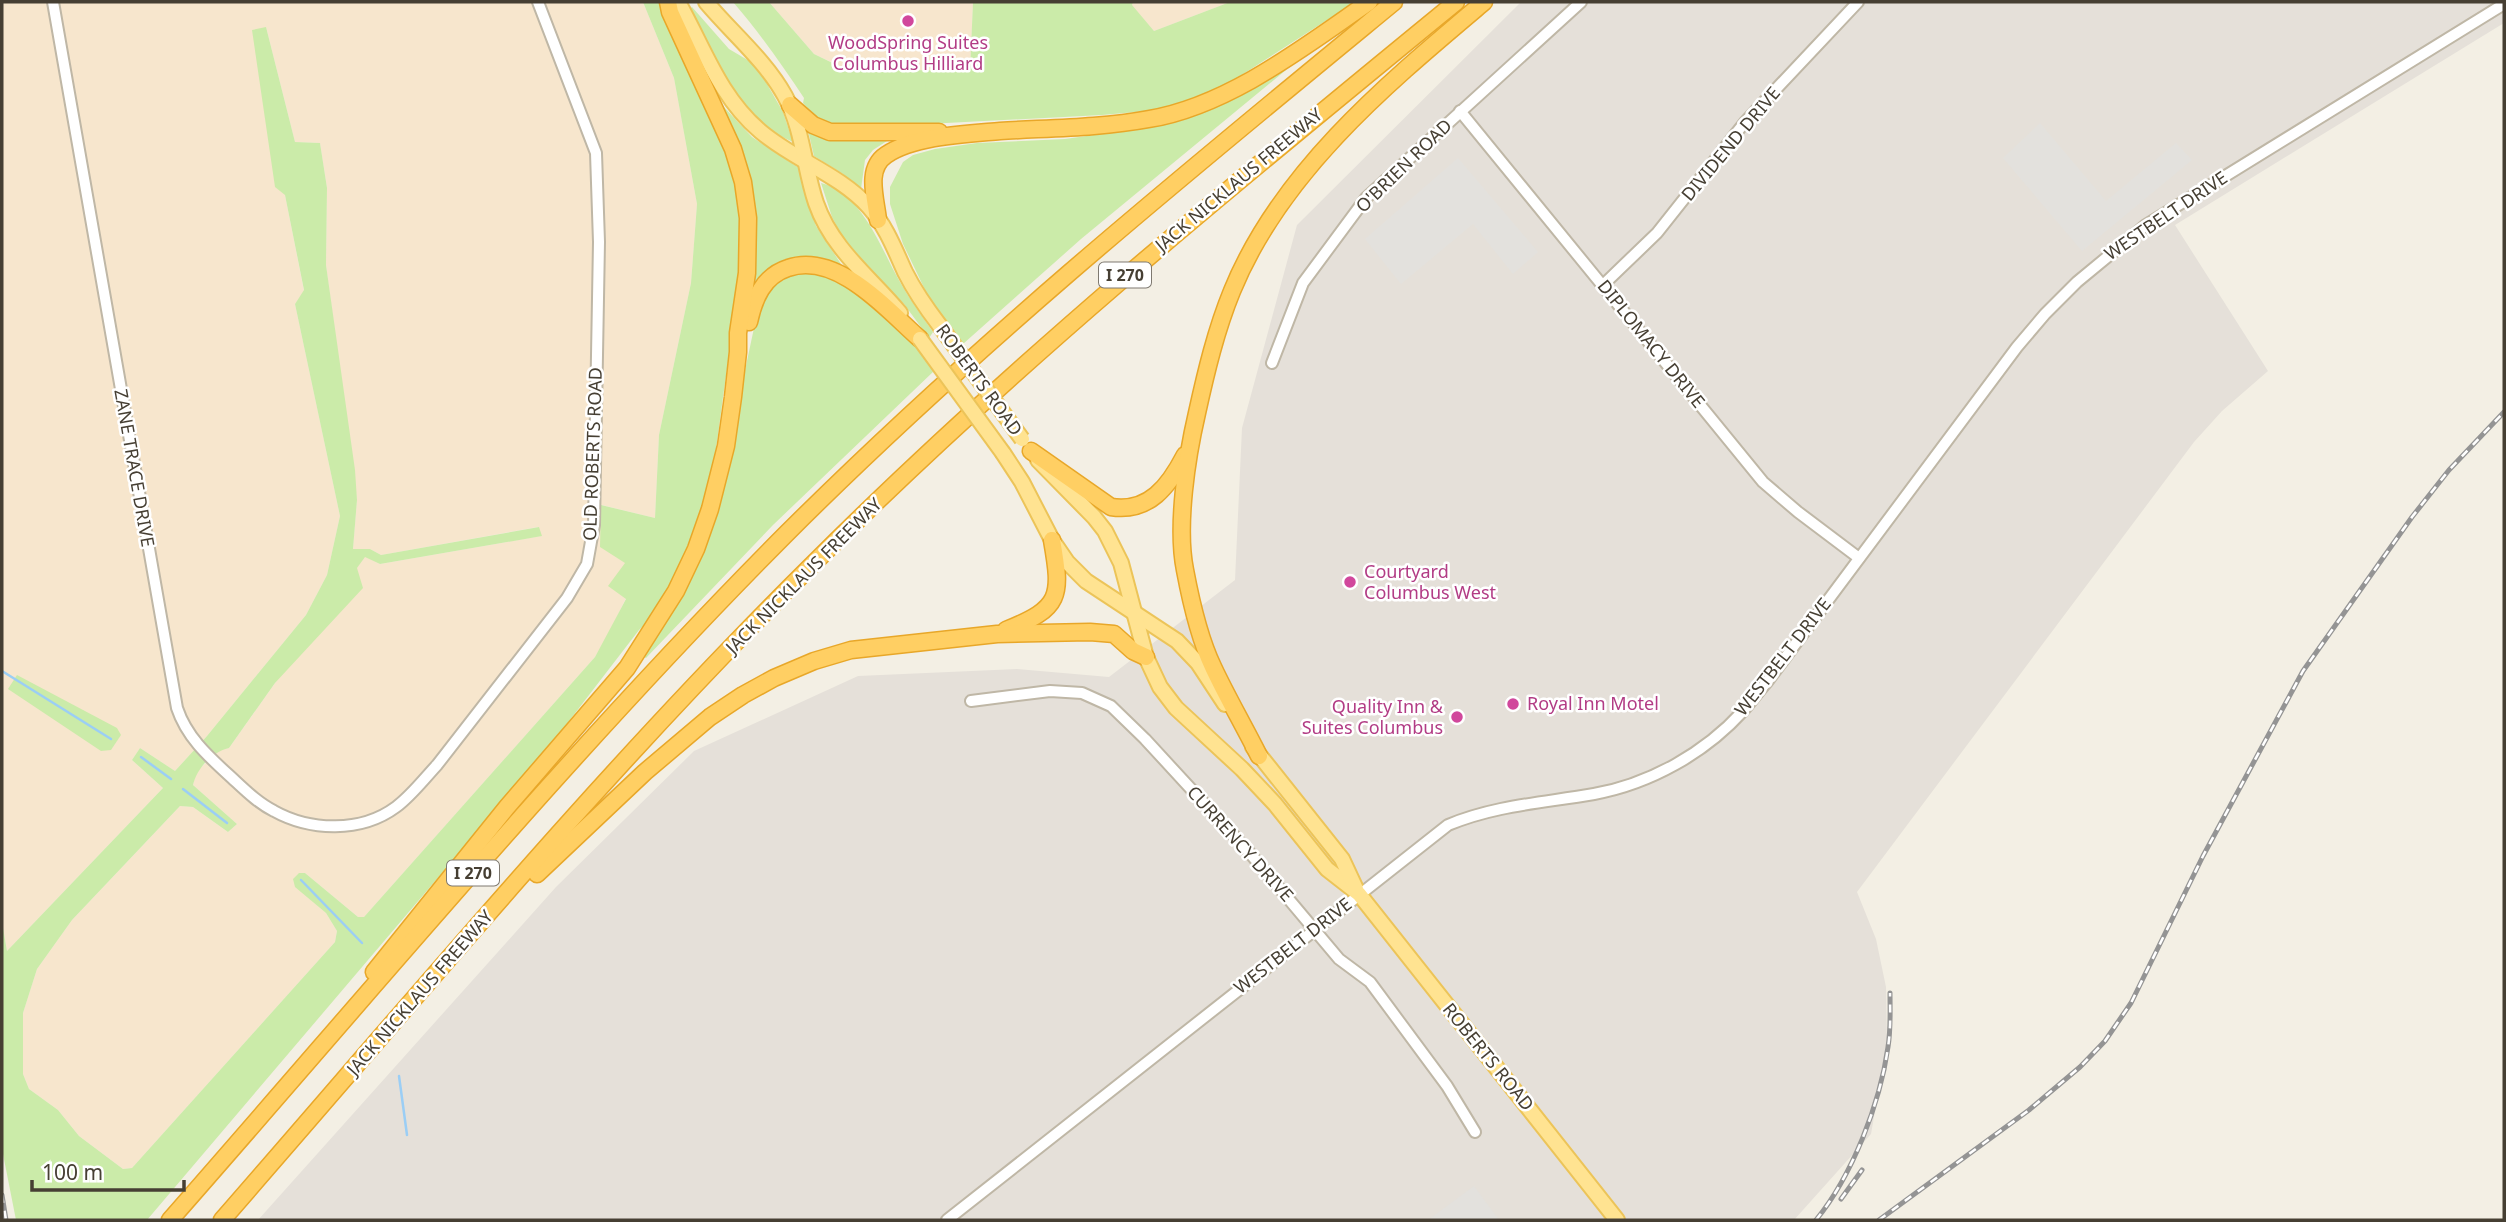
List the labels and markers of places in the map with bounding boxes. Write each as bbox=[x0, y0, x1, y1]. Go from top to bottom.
marker: WoodSpring Suites Columbus Hilliard bbox=[900, 13, 916, 29]
place label: WoodSpring Suites Columbus Hilliard bbox=[828, 30, 988, 75]
place label: Courtyard Columbus West bbox=[1364, 559, 1497, 604]
marker: Courtyard Columbus West bbox=[1342, 574, 1358, 590]
place label: Royal Inn Motel bbox=[1527, 691, 1659, 715]
place label: Quality Inn & Suites Columbus bbox=[1302, 694, 1444, 739]
marker: Royal Inn Motel bbox=[1505, 696, 1521, 712]
marker: Quality Inn & Suites Columbus bbox=[1449, 709, 1465, 725]

